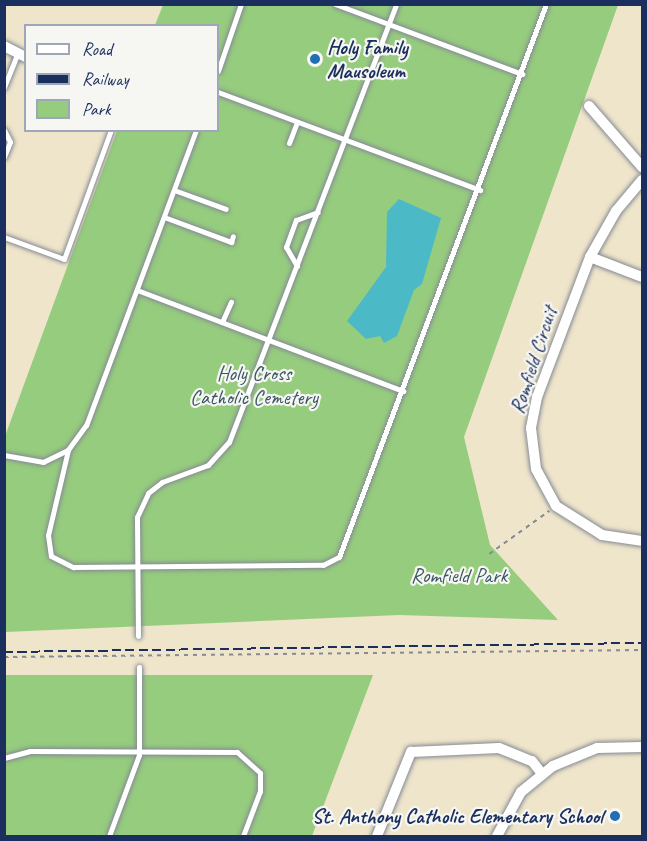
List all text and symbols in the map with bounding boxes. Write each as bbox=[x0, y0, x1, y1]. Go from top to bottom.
legend bbox=[24, 24, 219, 132]
place label: Holy Family Mausoleum bbox=[327, 34, 408, 84]
text: Road bbox=[82, 38, 112, 60]
marker: Holy Family Mausoleum bbox=[308, 52, 322, 66]
text: Railway bbox=[82, 68, 129, 90]
text: Park bbox=[82, 98, 111, 120]
street label: Romfield Circuit bbox=[504, 303, 562, 417]
park label: Holy Cross Catholic Cemetery bbox=[191, 360, 317, 410]
park label: Romfield Park bbox=[411, 562, 507, 588]
place label: St. Anthony Catholic Elementary School bbox=[312, 803, 603, 829]
marker: St. Anthony Catholic Elementary School bbox=[608, 809, 622, 823]

